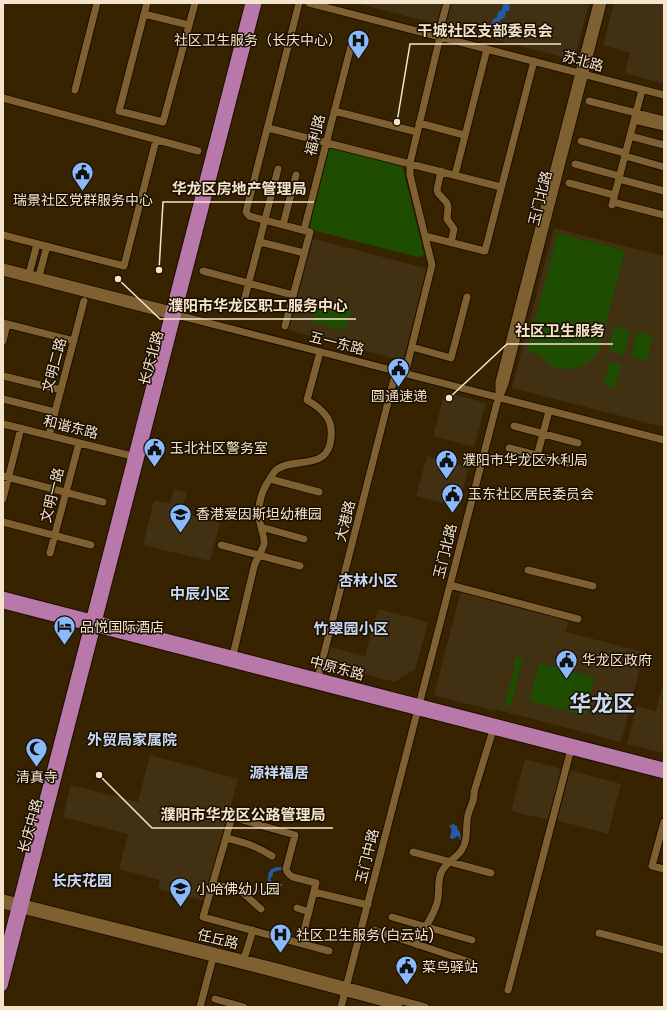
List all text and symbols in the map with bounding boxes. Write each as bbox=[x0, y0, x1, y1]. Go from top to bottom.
callout: 干城社区支部委员会 bbox=[410, 17, 561, 44]
text: 干城社区支部委员会 bbox=[417, 20, 553, 41]
hospital icon: 社区卫生服务（长庆中心） bbox=[345, 27, 371, 60]
place label: 社区卫生服务（长庆中心） bbox=[174, 30, 342, 50]
street label: 苏北路 bbox=[560, 46, 606, 76]
street label: 福利路 bbox=[300, 112, 330, 158]
public building icon: 瑞景社区党群服务中心 bbox=[70, 159, 96, 192]
street label: 玉门北路 bbox=[524, 168, 556, 228]
callout: 华龙区房地产管理局 bbox=[163, 175, 314, 202]
text: 华龙区房地产管理局 bbox=[171, 178, 307, 199]
place label: 瑞景社区党群服务中心 bbox=[13, 190, 153, 210]
callout: 濮阳市华龙区职工服务中心 bbox=[160, 292, 356, 319]
text: 濮阳市华龙区职工服务中心 bbox=[168, 295, 348, 316]
callout: 社区卫生服务 bbox=[507, 317, 613, 344]
text: 社区卫生服务 bbox=[515, 320, 605, 341]
street label: 五一东路 bbox=[307, 327, 367, 359]
street label: 长庆北路 bbox=[134, 328, 168, 388]
street label: 文明二路 bbox=[37, 335, 71, 395]
public building icon: 圆通速递 bbox=[386, 355, 412, 388]
place label: 圆通速递 bbox=[371, 386, 427, 406]
street label: 和谐东路 bbox=[41, 411, 101, 443]
public building icon: 玉北社区警务室 bbox=[142, 435, 168, 468]
place label: 玉北社区警务室 bbox=[170, 438, 268, 458]
public building icon: 濮阳市华龙区水利局 bbox=[434, 447, 460, 480]
place label: 濮阳市华龙区水利局 bbox=[462, 450, 588, 470]
street label: 文明一路 bbox=[36, 465, 68, 525]
public building icon: 玉东社区居民委员会 bbox=[439, 481, 465, 514]
place label: 玉东社区居民委员会 bbox=[468, 484, 594, 504]
street label: 大港路 bbox=[330, 498, 360, 544]
school or university icon: 香港爱因斯坦幼稚园 bbox=[168, 501, 194, 534]
place label: 香港爱因斯坦幼稚园 bbox=[196, 504, 322, 524]
street label: 玉门北路 bbox=[429, 521, 461, 581]
district label: 杏林小区 bbox=[338, 570, 398, 591]
district label: 中辰小区 bbox=[170, 583, 230, 604]
hotel icon: 品悦国际酒店 bbox=[52, 614, 78, 647]
place label: 品悦国际酒店 bbox=[80, 617, 164, 637]
district label: 竹翠园小区 bbox=[313, 618, 389, 639]
public building icon: 华龙区政府 bbox=[553, 647, 579, 680]
place label: 华龙区政府 bbox=[582, 650, 652, 670]
street label: 中原东路 bbox=[307, 651, 367, 685]
district label: 华龙区 bbox=[569, 688, 635, 719]
district label: 外贸局家属院 bbox=[87, 729, 177, 750]
mosque icon: 清真寺 bbox=[24, 736, 50, 769]
district label: 源祥福居 bbox=[249, 762, 309, 783]
place label: 清真寺 bbox=[16, 767, 58, 787]
street label: 长庆中路 bbox=[13, 796, 47, 856]
callout: 濮阳市华龙区公路管理局 bbox=[152, 801, 333, 828]
text: 濮阳市华龙区公路管理局 bbox=[160, 804, 326, 825]
street label: 玉门中路 bbox=[351, 826, 383, 886]
district label: 长庆花园 bbox=[52, 870, 112, 891]
school or university icon: 小哈佛幼儿园 bbox=[167, 876, 193, 909]
place label: 小哈佛幼儿园 bbox=[196, 879, 280, 899]
hospital icon: 社区卫生服务(白云站) bbox=[267, 922, 293, 955]
street label: 任丘路 bbox=[195, 924, 241, 954]
place label: 社区卫生服务(白云站) bbox=[296, 925, 435, 945]
public building icon: 菜鸟驿站 bbox=[394, 954, 420, 987]
place label: 菜鸟驿站 bbox=[422, 957, 478, 977]

